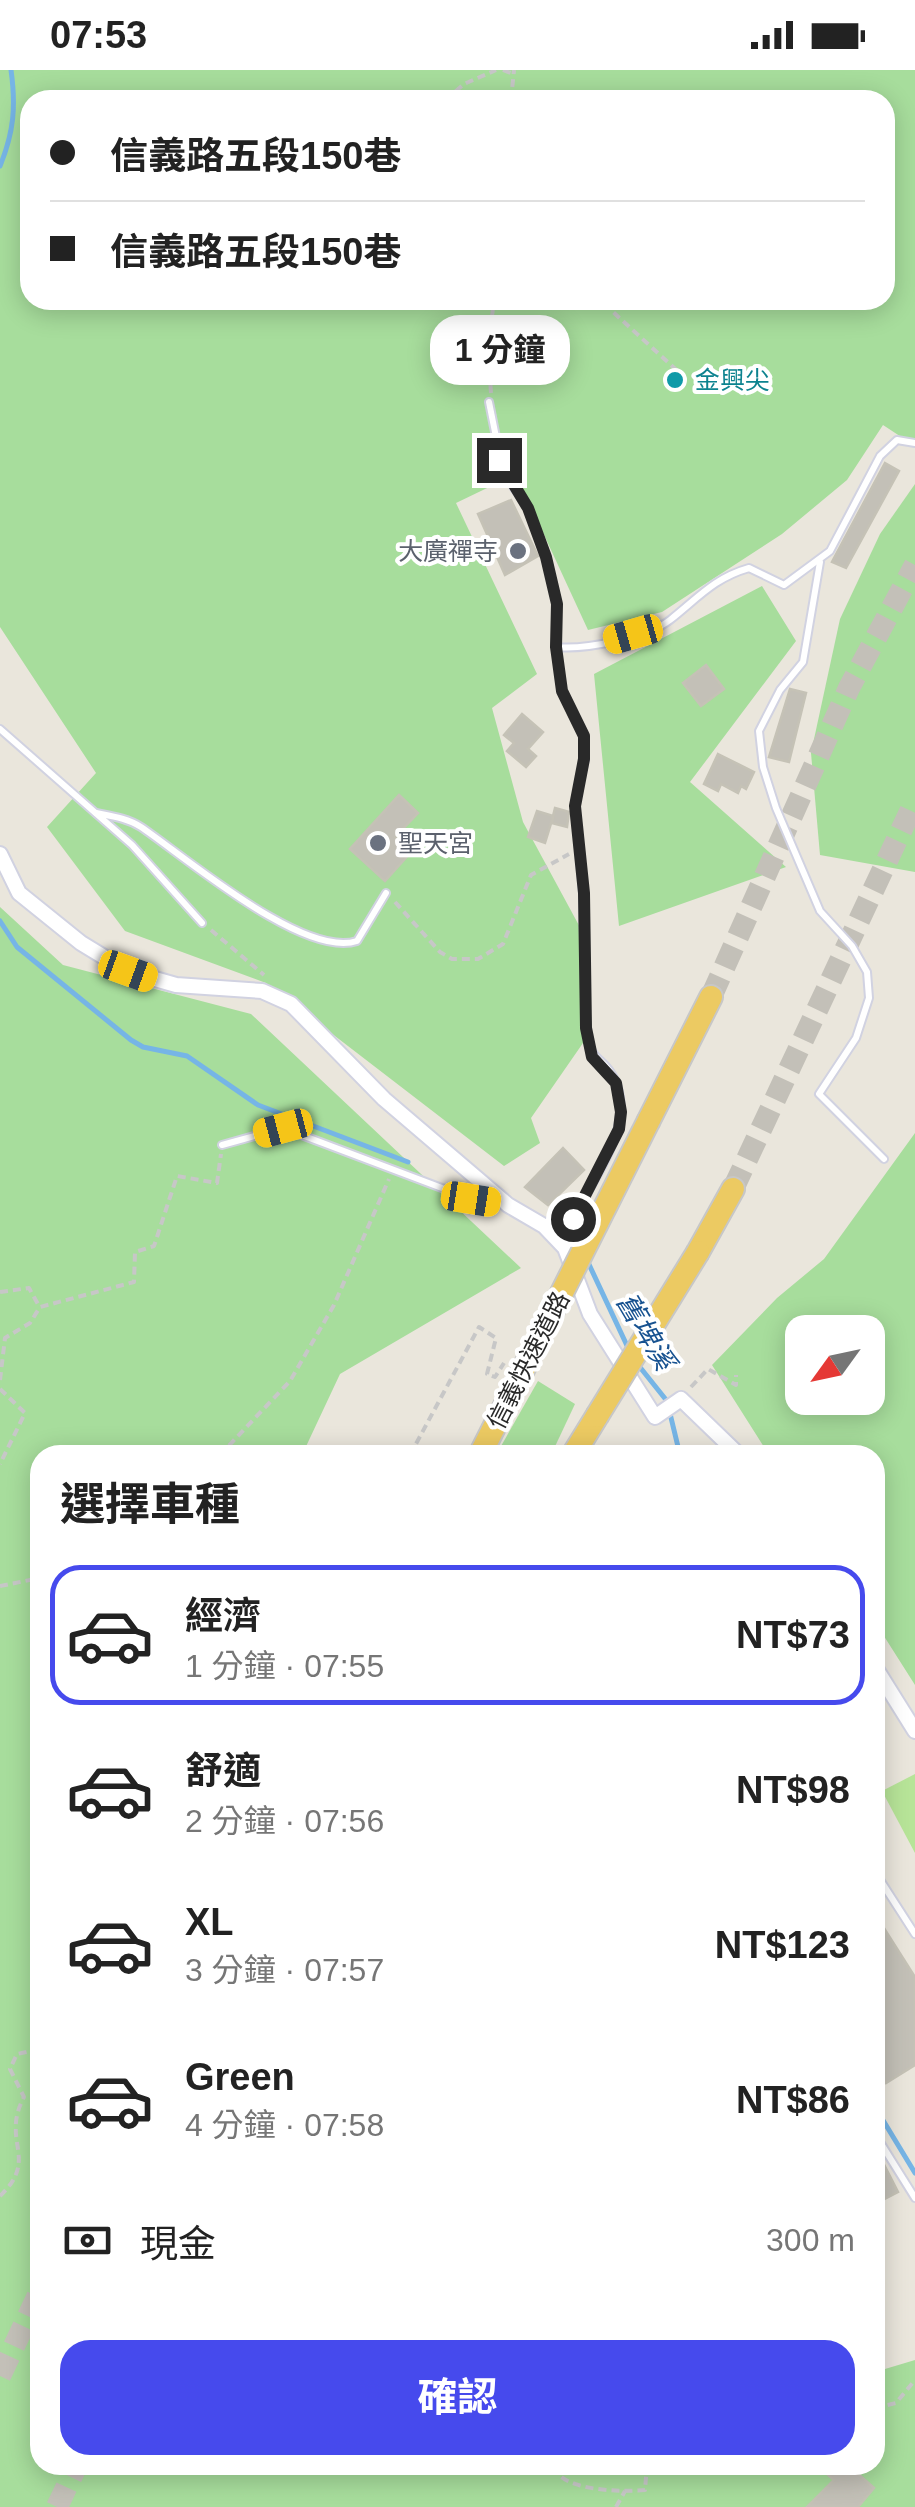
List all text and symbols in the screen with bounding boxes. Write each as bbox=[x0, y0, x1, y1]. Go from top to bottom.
text: 07:53 bbox=[50, 14, 147, 56]
text: 信義路五段150巷 bbox=[110, 135, 401, 177]
text: 信義路五段150巷 bbox=[110, 231, 401, 273]
callout: 1 分鐘 bbox=[429, 315, 569, 385]
text: 1 分鐘 bbox=[455, 332, 545, 368]
place label: 金興尖 bbox=[695, 366, 770, 394]
marker: 金興尖 bbox=[664, 369, 686, 391]
route end bbox=[477, 438, 522, 483]
place label: 大廣禪寺 bbox=[398, 537, 498, 565]
marker: 大廣禪寺 bbox=[507, 540, 529, 562]
car bbox=[600, 611, 666, 657]
place label: 聖天宮 bbox=[398, 829, 473, 857]
marker: 聖天宮 bbox=[367, 832, 389, 854]
car bbox=[95, 947, 161, 995]
car bbox=[250, 1106, 316, 1150]
car bbox=[439, 1179, 503, 1219]
route start bbox=[551, 1197, 596, 1242]
street label: 信義快速道路 bbox=[481, 1287, 575, 1433]
water label: 舊埤溪 bbox=[611, 1287, 683, 1379]
north arrow bbox=[785, 1315, 885, 1415]
map controls bbox=[785, 1315, 885, 1415]
text: 選擇車種 bbox=[60, 1479, 240, 1530]
icon: car bbox=[65, 1590, 155, 1680]
text: 經濟 bbox=[185, 1595, 261, 1637]
text: NT$73 bbox=[736, 1614, 850, 1656]
text: 1 分鐘 · 07:55 bbox=[185, 1648, 384, 1684]
icon: car bbox=[65, 1745, 155, 1835]
text: 舒適 bbox=[185, 1750, 261, 1792]
text: NT$98 bbox=[736, 1769, 850, 1811]
text: 2 分鐘 · 07:56 bbox=[185, 1803, 384, 1839]
icon: car bbox=[65, 1900, 155, 1990]
text: XL bbox=[185, 1901, 234, 1943]
text: NT$123 bbox=[715, 1924, 850, 1966]
text: 3 分鐘 · 07:57 bbox=[185, 1952, 384, 1988]
icon: car bbox=[65, 2055, 155, 2145]
text: Green bbox=[185, 2056, 295, 2098]
text: NT$86 bbox=[736, 2079, 850, 2121]
text: 4 分鐘 · 07:58 bbox=[185, 2107, 384, 2143]
icon: cash bbox=[60, 2213, 115, 2268]
text: 300 m bbox=[766, 2222, 855, 2258]
text: 現金 bbox=[140, 2223, 216, 2265]
button: 確認 bbox=[60, 2340, 855, 2455]

